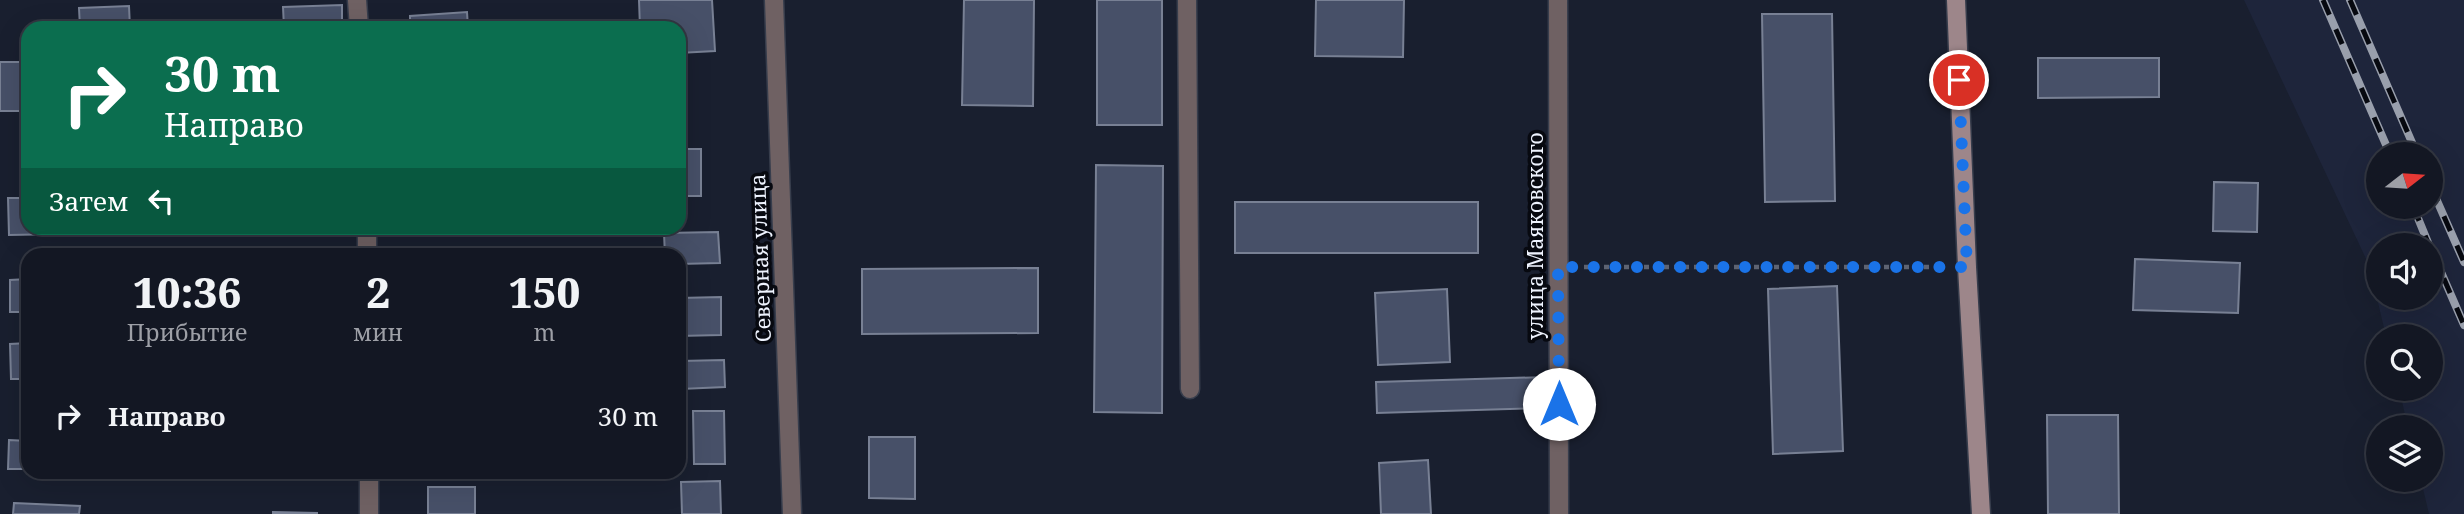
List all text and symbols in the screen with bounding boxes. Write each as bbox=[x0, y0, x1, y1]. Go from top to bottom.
text: 30 m bbox=[164, 40, 280, 106]
icon: right bbox=[49, 49, 140, 140]
pin bbox=[1929, 50, 1989, 110]
icon: arrive bbox=[1940, 61, 1978, 99]
text: Направо bbox=[164, 103, 304, 146]
street label: улица Маяковского bbox=[1521, 132, 1549, 340]
north arrow bbox=[2366, 142, 2443, 219]
map controls bbox=[2366, 142, 2443, 492]
street label: Северная улица bbox=[743, 173, 777, 343]
icon: left bbox=[142, 182, 180, 220]
text: Затем bbox=[49, 183, 128, 219]
button: sound bbox=[2366, 233, 2443, 310]
text: 10:36 bbox=[133, 263, 241, 320]
text: 2 bbox=[366, 263, 390, 320]
text: 150 bbox=[509, 263, 580, 320]
text: Прибытие bbox=[127, 316, 247, 348]
text: мин bbox=[353, 316, 403, 348]
text: m bbox=[534, 316, 555, 348]
button: search bbox=[2366, 324, 2443, 401]
position arrow bbox=[1522, 367, 1596, 441]
icon: right bbox=[49, 397, 87, 435]
text: Направо bbox=[108, 398, 226, 434]
text: 30 m bbox=[598, 398, 658, 434]
button: layers bbox=[2366, 415, 2443, 492]

